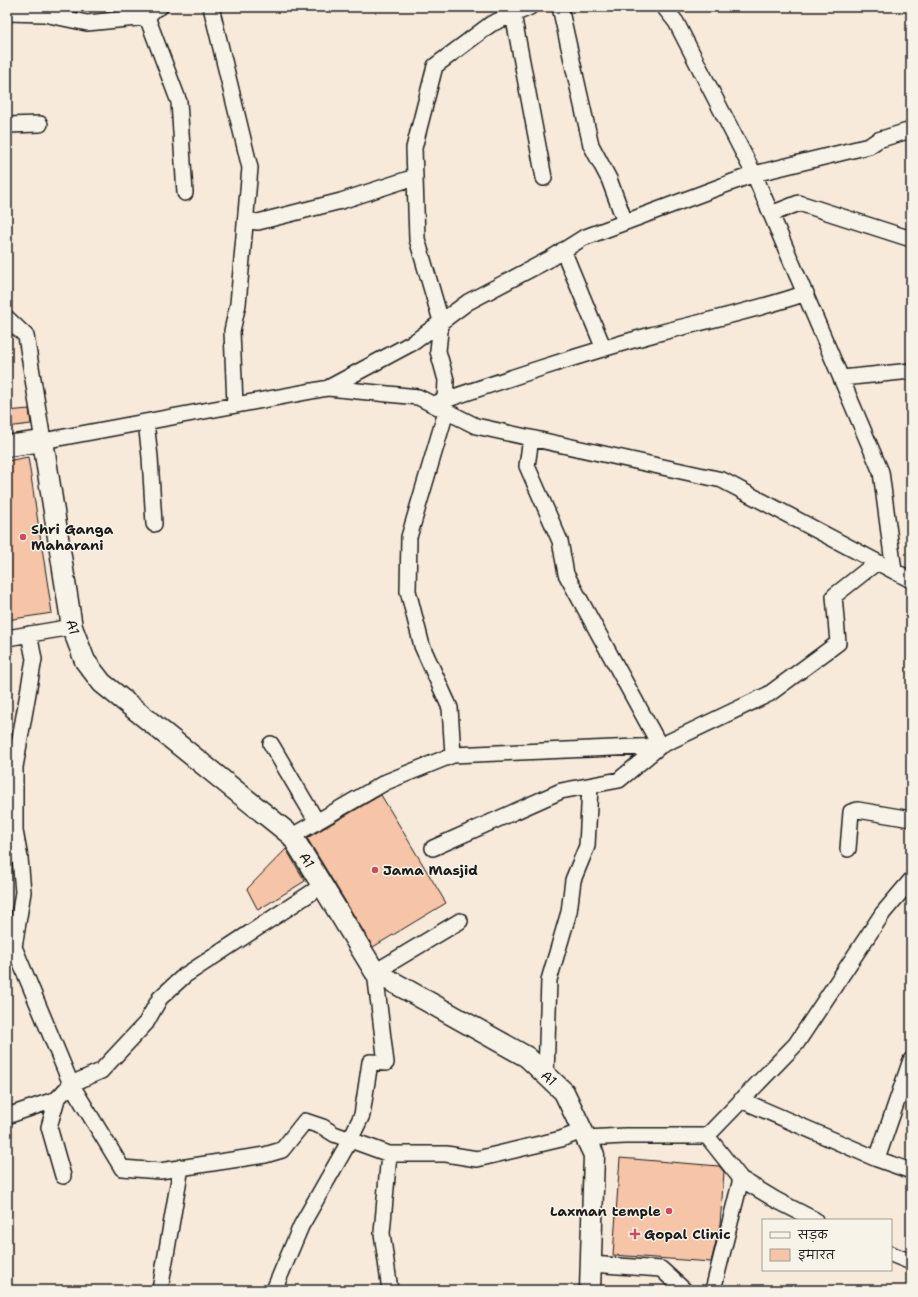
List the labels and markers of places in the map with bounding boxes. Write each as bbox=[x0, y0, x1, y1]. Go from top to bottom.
place label: Shri Ganga Maharani bbox=[31, 520, 114, 554]
marker: Shri Ganga Maharani bbox=[18, 532, 28, 542]
place label: Jama Masjid bbox=[383, 861, 478, 879]
marker: Jama Masjid bbox=[370, 865, 380, 875]
place label: Laxman temple bbox=[550, 1202, 661, 1220]
marker: Laxman temple bbox=[664, 1206, 674, 1216]
place label: Gopal Clinic bbox=[644, 1225, 731, 1243]
marker: Gopal Clinic bbox=[629, 1228, 641, 1240]

